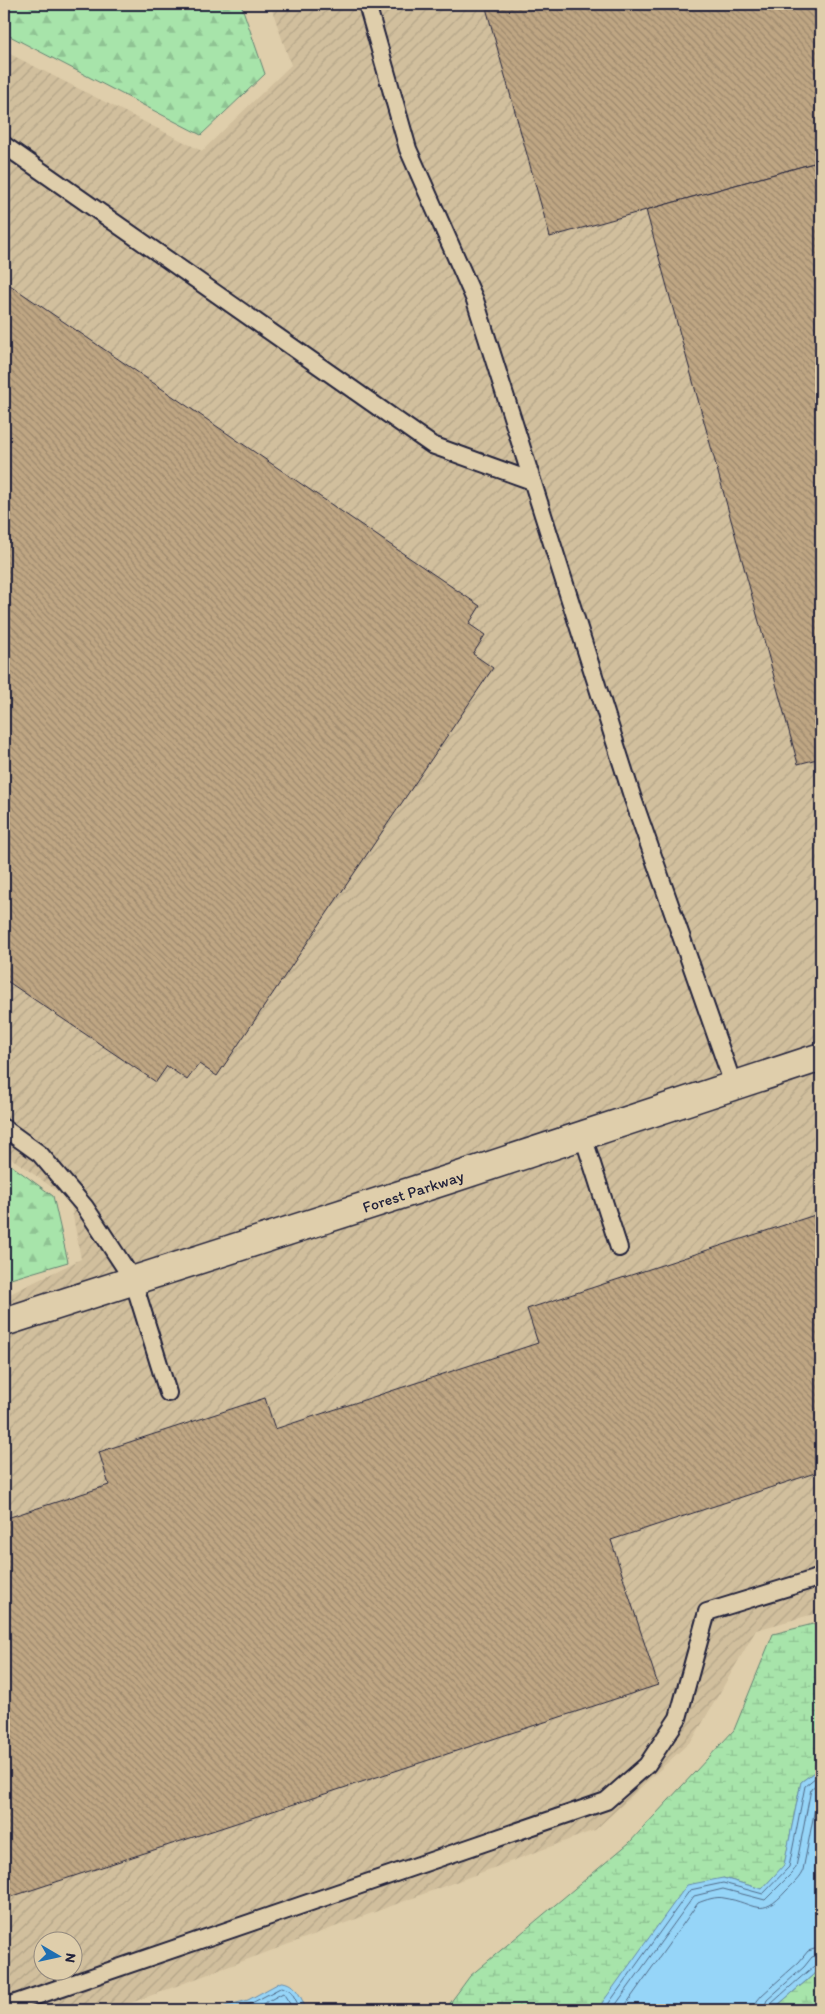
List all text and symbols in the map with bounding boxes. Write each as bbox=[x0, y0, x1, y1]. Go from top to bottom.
street label: Forest Parkway bbox=[360, 1166, 467, 1217]
north arrow bbox=[32, 1932, 82, 1982]
text: N bbox=[61, 1952, 79, 1964]

